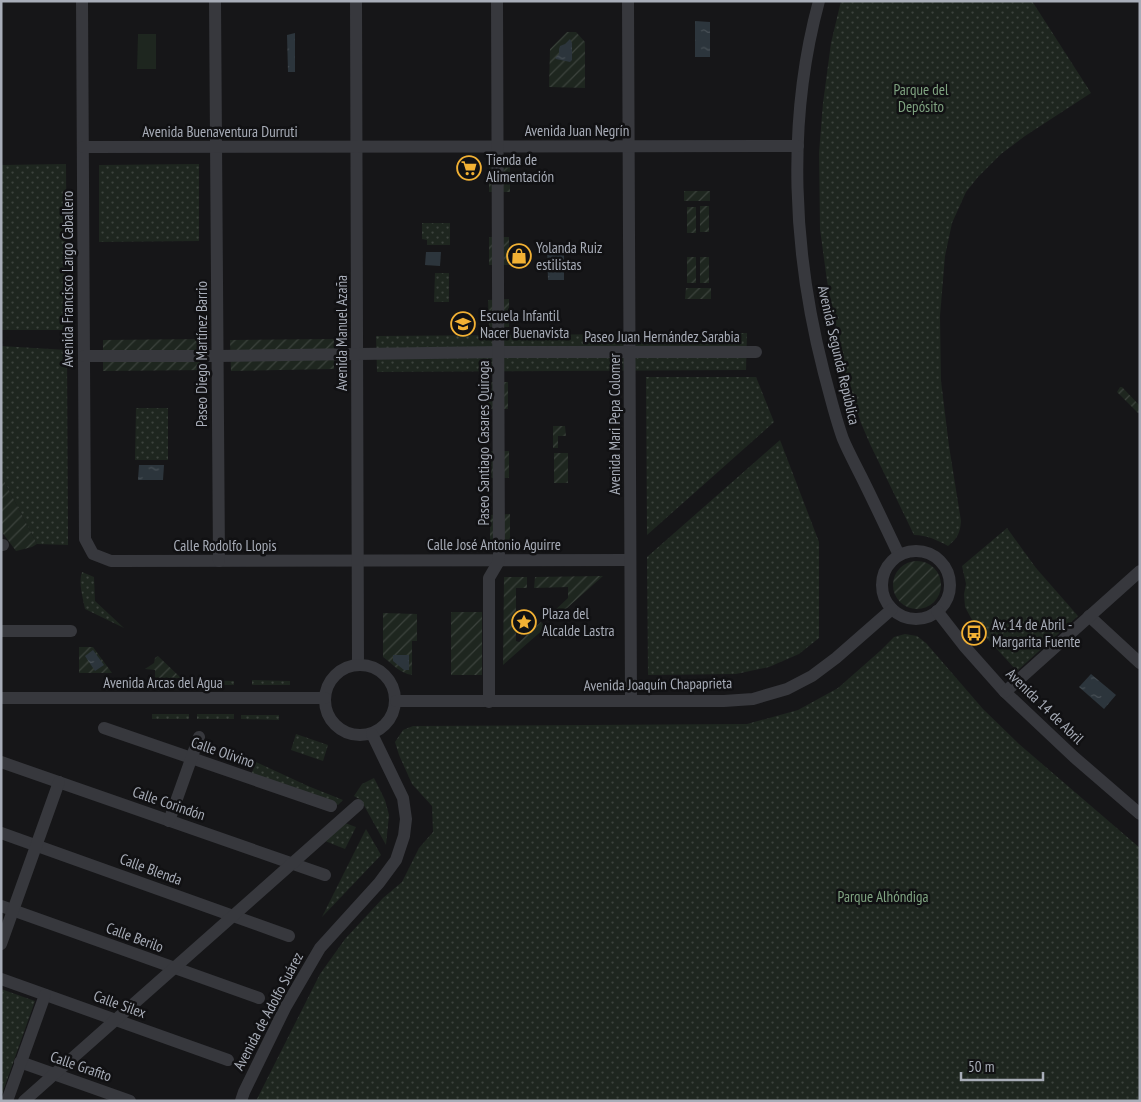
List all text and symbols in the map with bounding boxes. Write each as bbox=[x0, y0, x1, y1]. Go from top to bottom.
park label: Parque del Depósito bbox=[893, 80, 949, 116]
street label: Avenida Juan Negrín bbox=[525, 121, 629, 140]
street label: Avenida Buenaventura Durruti bbox=[142, 122, 298, 141]
place label: Tienda de Alimentación bbox=[486, 150, 554, 186]
supermarket icon: Tienda de Alimentación bbox=[456, 155, 482, 181]
street label: Avenida Francisco Largo Caballero bbox=[58, 191, 77, 367]
place label: Yolanda Ruiz estilistas bbox=[536, 238, 602, 274]
shop icon: Yolanda Ruiz estilistas bbox=[506, 243, 532, 269]
street label: Avenida Manuel Azaña bbox=[332, 275, 351, 391]
street label: Paseo Diego Martínez Barrio bbox=[192, 281, 211, 427]
street label: Avenida Segunda República bbox=[814, 284, 864, 426]
place label: Escuela Infantil Nacer Buenavista bbox=[480, 306, 569, 342]
school or university icon: Escuela Infantil Nacer Buenavista bbox=[450, 311, 476, 337]
street label: Paseo Juan Hernández Sarabia bbox=[584, 327, 740, 346]
street label: Avenida Mari Pepa Colomer bbox=[605, 352, 624, 495]
street label: Paseo Santiago Casares Quiroga bbox=[474, 360, 493, 526]
street label: Calle José Antonio Aguirre bbox=[427, 535, 561, 554]
street label: Calle Rodolfo Llopis bbox=[173, 536, 277, 555]
place label: Plaza del Alcalde Lastra bbox=[542, 604, 615, 640]
place icon: Plaza del Alcalde Lastra bbox=[511, 609, 537, 635]
place label: Av. 14 de Abril - Margarita Fuente bbox=[992, 615, 1081, 651]
bus stop icon: Av. 14 de Abril - Margarita Fuente bbox=[961, 620, 987, 646]
street label: Avenida 14 de Abril bbox=[1002, 664, 1088, 748]
street label: Avenida Arcas del Agua bbox=[103, 673, 223, 692]
street label: Avenida Joaquín Chapaprieta bbox=[584, 673, 732, 695]
street label: Calle Olivino bbox=[189, 732, 257, 772]
street label: Calle Corindón bbox=[130, 782, 208, 824]
street label: Calle Blenda bbox=[117, 849, 185, 889]
park label: Parque Alhóndiga bbox=[838, 887, 928, 906]
street label: Calle Berilo bbox=[104, 918, 166, 956]
street label: Avenida de Adolfo Suárez bbox=[229, 949, 307, 1073]
street label: Calle Silex bbox=[91, 986, 149, 1022]
street label: Calle Grafito bbox=[48, 1047, 114, 1085]
scale bar bbox=[961, 1050, 1044, 1082]
text: 50 m bbox=[968, 1057, 994, 1076]

